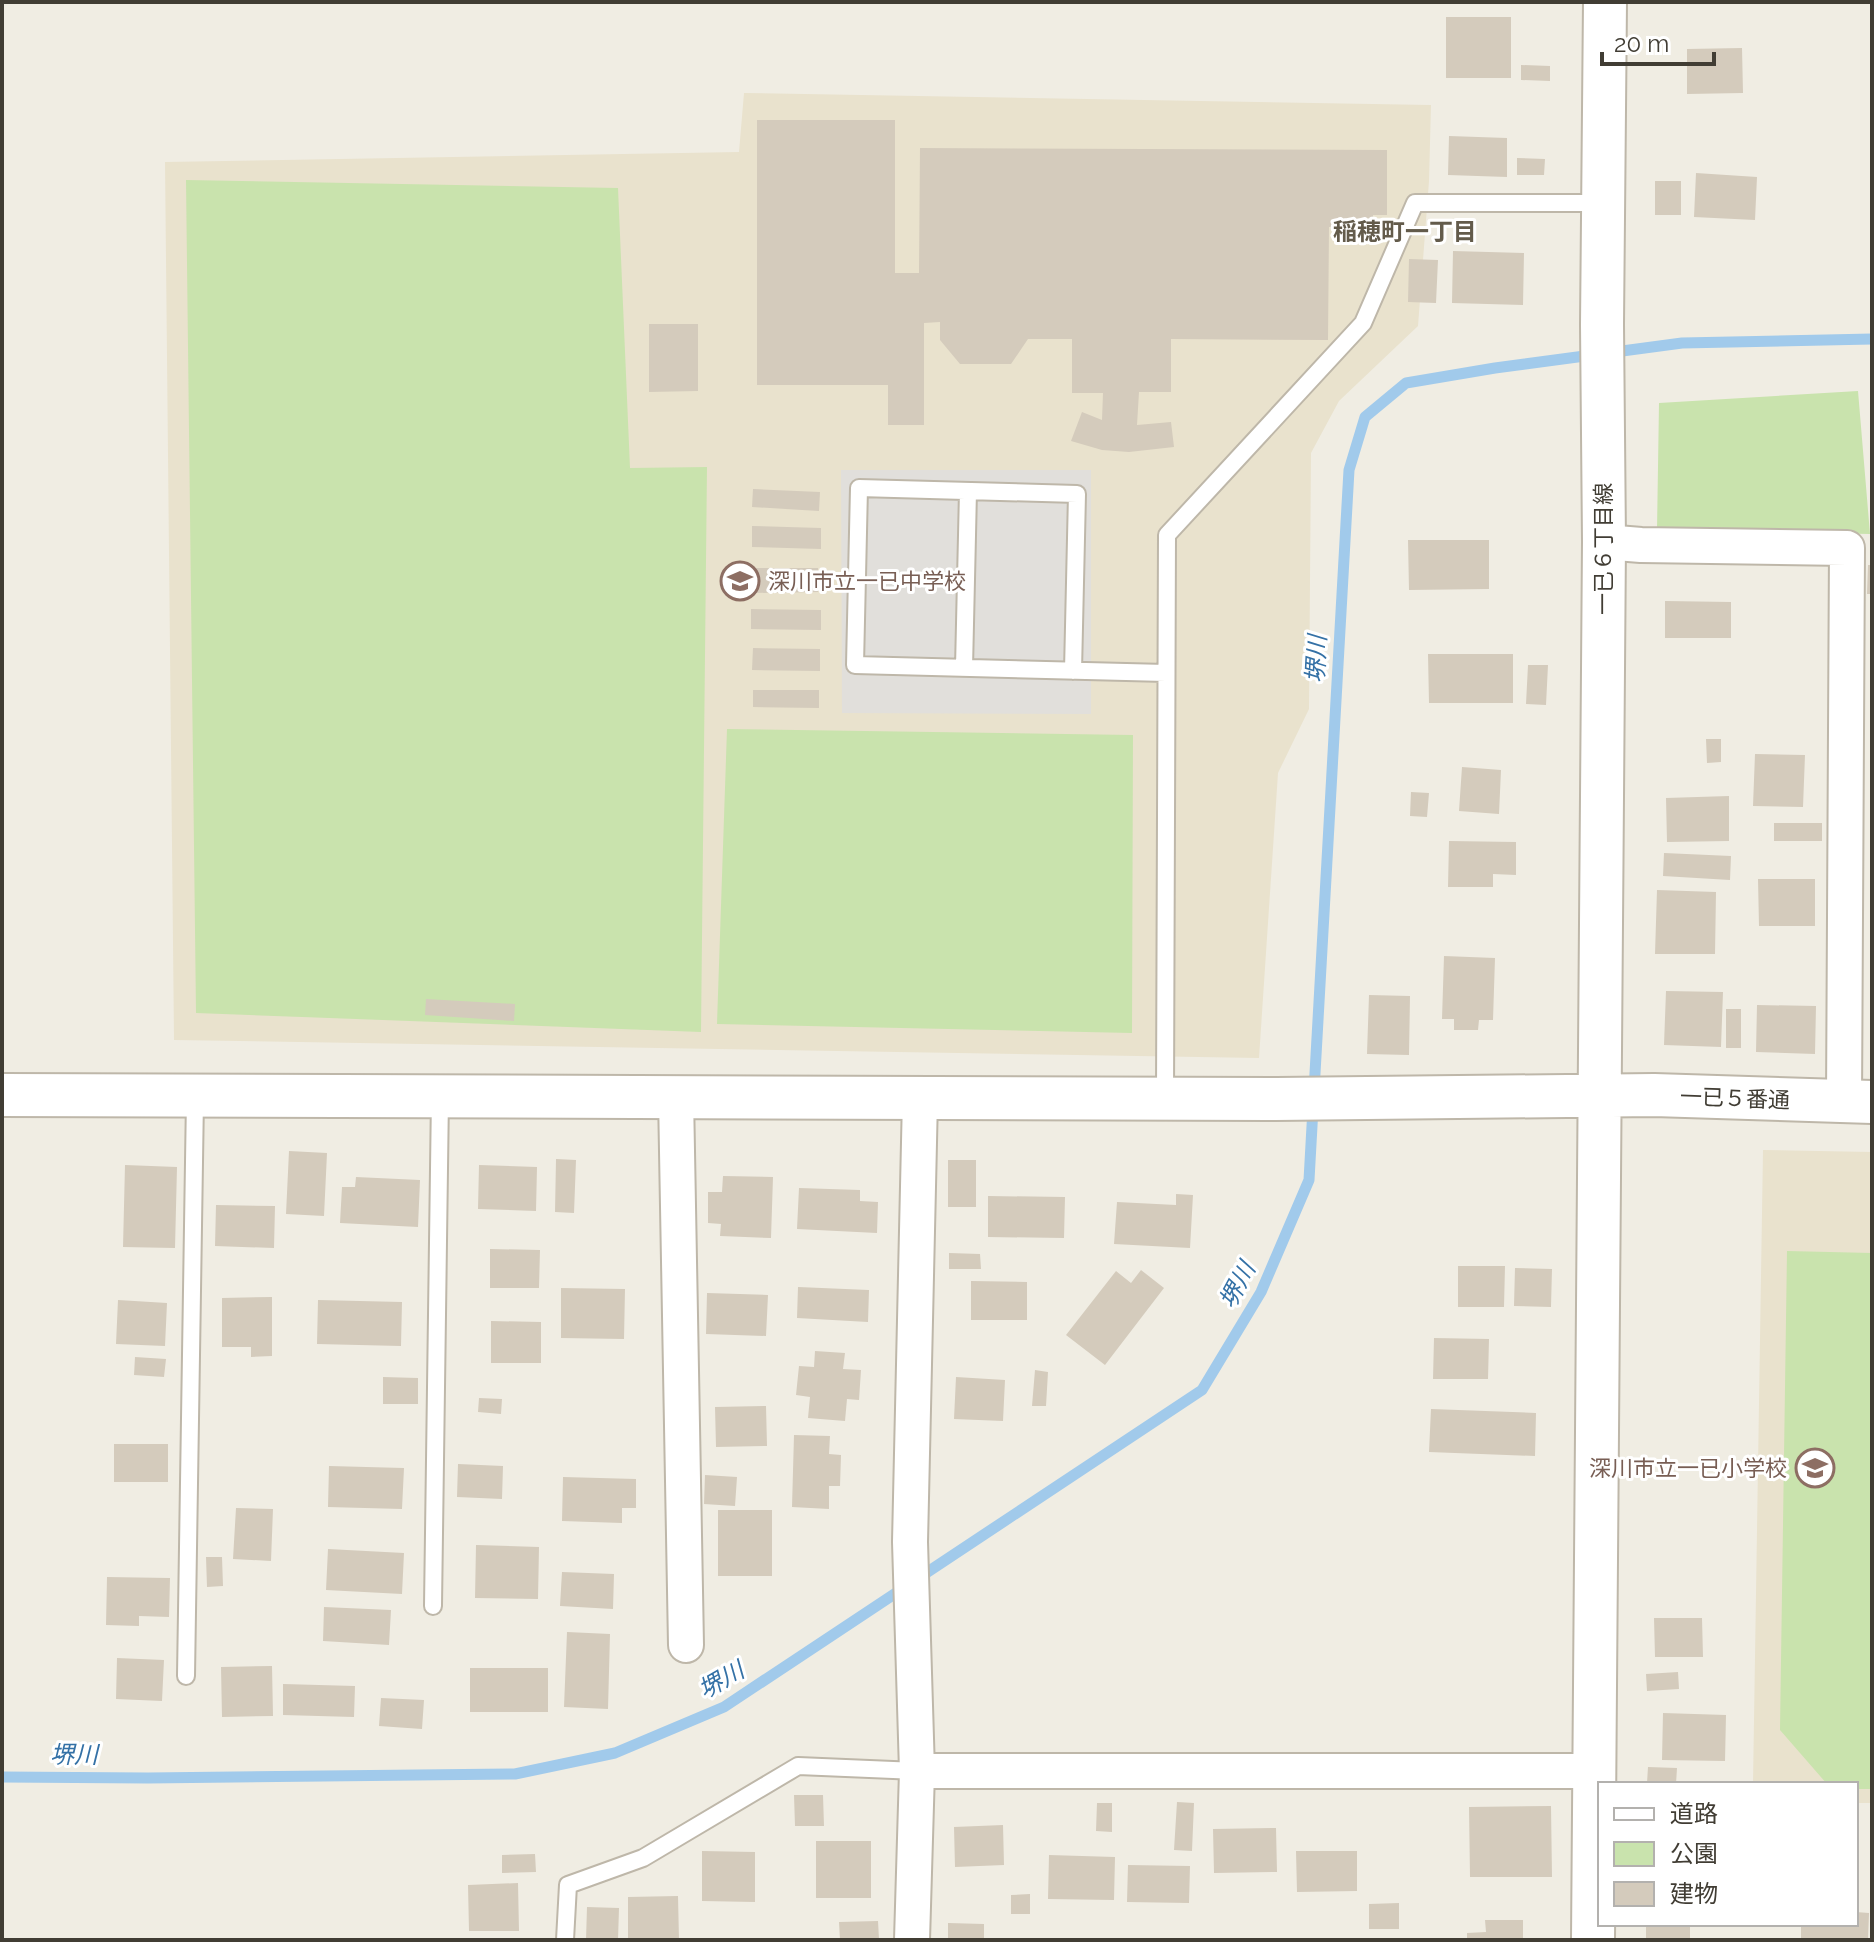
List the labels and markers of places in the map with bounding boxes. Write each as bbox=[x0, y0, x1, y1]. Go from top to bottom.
school or university icon: 深川市立一已中学校 bbox=[719, 560, 761, 602]
place label: 深川市立一已中学校 bbox=[768, 568, 966, 594]
school or university icon: 深川市立一已小学校 bbox=[1794, 1447, 1836, 1489]
place label: 深川市立一已小学校 bbox=[1589, 1455, 1787, 1481]

